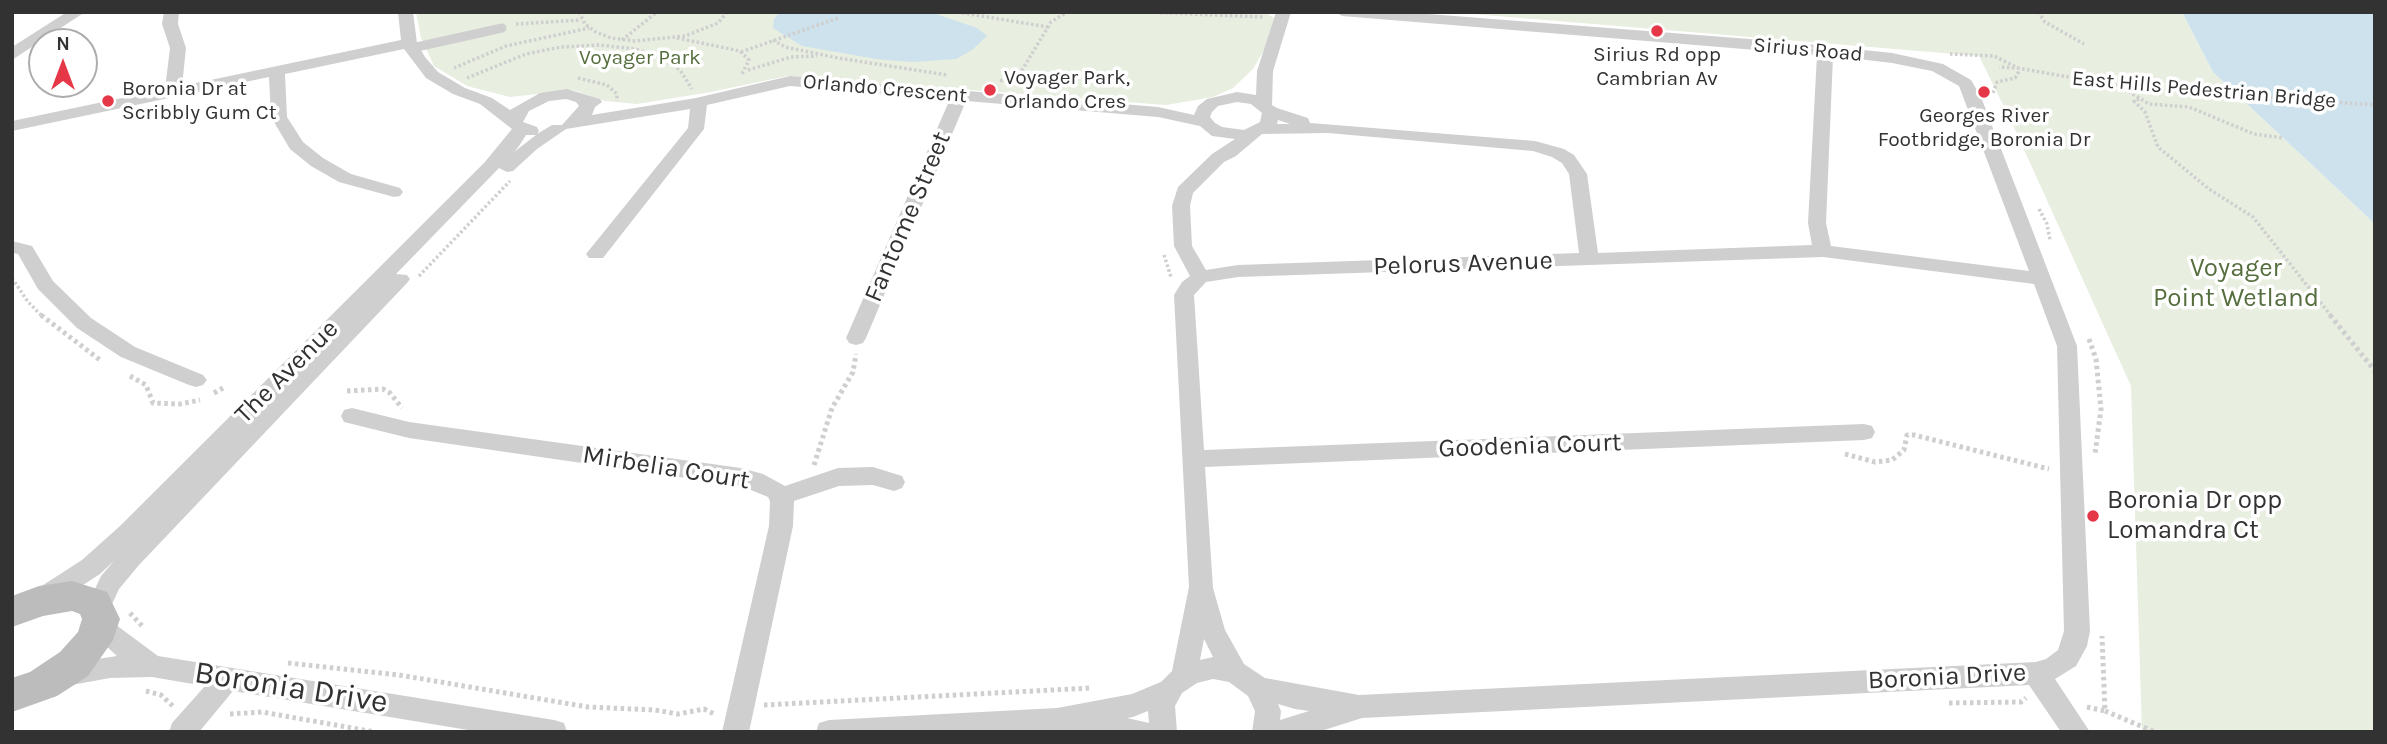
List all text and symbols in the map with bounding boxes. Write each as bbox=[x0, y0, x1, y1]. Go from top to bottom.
marker: Sirius Rd opp Cambrian Av bbox=[1649, 23, 1665, 39]
north arrow bbox=[28, 28, 98, 98]
text: N bbox=[56, 33, 70, 55]
street label: Sirius Road bbox=[1752, 33, 1864, 67]
place label: Sirius Rd opp Cambrian Av bbox=[1593, 42, 1721, 92]
park label: Voyager Park bbox=[579, 45, 701, 71]
place label: Voyager Park, Orlando Cres bbox=[1004, 65, 1130, 115]
street label: East Hills Pedestrian Bridge bbox=[2071, 66, 2337, 114]
street label: Orlando Crescent bbox=[802, 69, 968, 109]
place label: Boronia Dr at Scribbly Gum Ct bbox=[122, 76, 277, 126]
marker: Voyager Park, Orlando Cres bbox=[982, 82, 998, 98]
marker: Georges River Footbridge, Boronia Dr bbox=[1976, 84, 1992, 100]
marker: Boronia Dr at Scribbly Gum Ct bbox=[100, 93, 116, 109]
place label: Georges River Footbridge, Boronia Dr bbox=[1878, 103, 2090, 153]
street label: Fantome Street bbox=[858, 127, 958, 307]
street label: Pelorus Avenue bbox=[1373, 245, 1553, 283]
park label: Voyager Point Wetland bbox=[2153, 253, 2319, 314]
street label: The Avenue bbox=[229, 314, 345, 430]
street label: Goodenia Court bbox=[1438, 427, 1622, 465]
street label: Mirbelia Court bbox=[580, 439, 752, 497]
place label: Boronia Dr opp Lomandra Ct bbox=[2107, 485, 2282, 546]
marker: Boronia Dr opp Lomandra Ct bbox=[2085, 508, 2101, 524]
street label: Boronia Drive bbox=[192, 654, 390, 722]
street label: Boronia Drive bbox=[1867, 657, 2027, 697]

